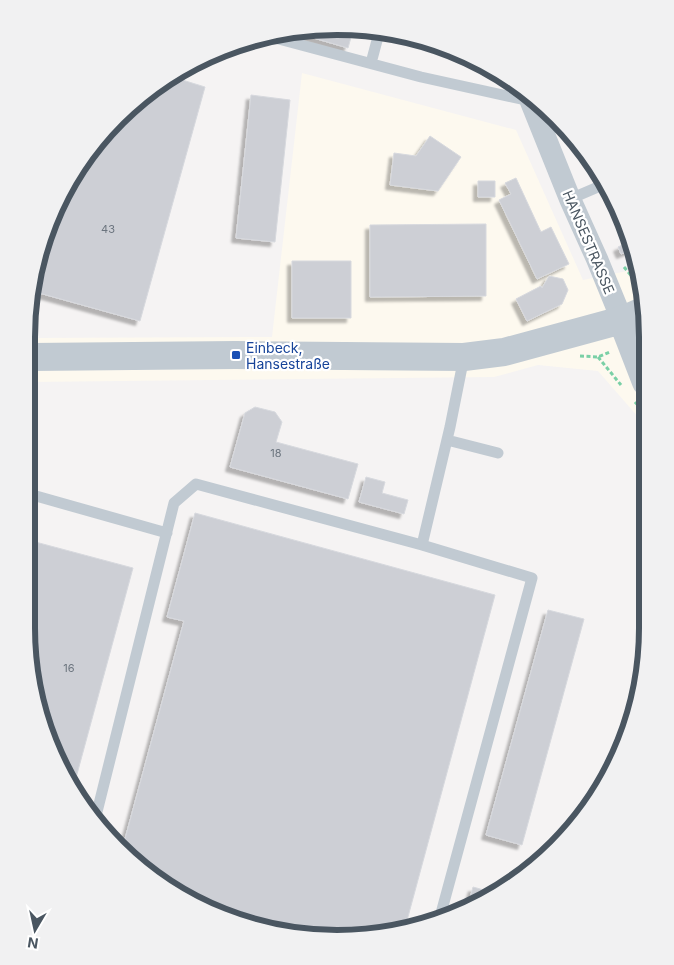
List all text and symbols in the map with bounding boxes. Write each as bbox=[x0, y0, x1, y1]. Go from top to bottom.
street label: HANSESTRASSE bbox=[559, 188, 619, 296]
house number: 43 bbox=[101, 222, 115, 236]
place label: Einbeck, Hansestraße bbox=[246, 339, 330, 372]
marker: Einbeck, Hansestraße bbox=[230, 349, 242, 361]
house number: 18 bbox=[270, 446, 282, 460]
house number: 16 bbox=[63, 661, 75, 675]
north arrow bbox=[10, 905, 60, 955]
text: N bbox=[26, 934, 39, 953]

